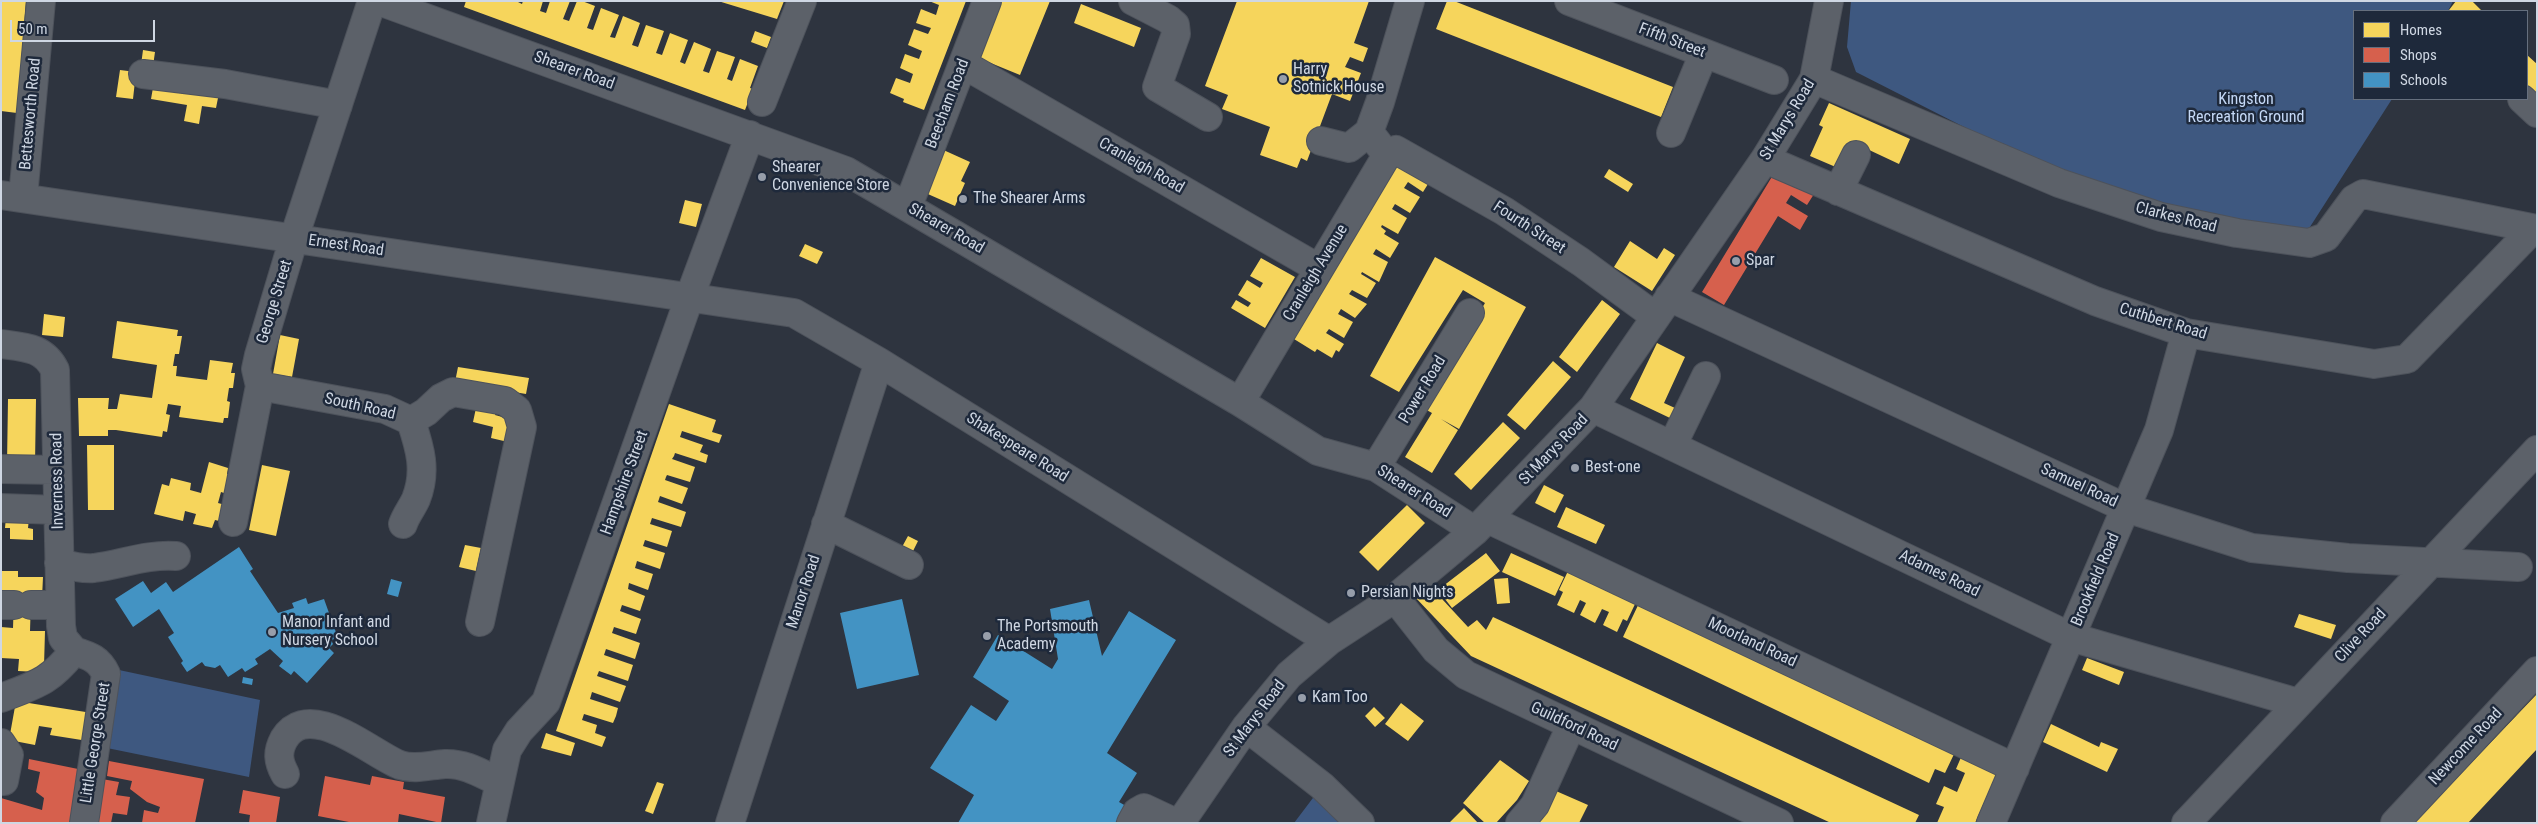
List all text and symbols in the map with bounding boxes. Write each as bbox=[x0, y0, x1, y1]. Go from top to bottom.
scale bar bbox=[12, 10, 158, 42]
legend bbox=[2353, 10, 2528, 100]
street label: Fifth Street bbox=[1636, 19, 1708, 63]
text: 50 m bbox=[18, 20, 48, 38]
text: Homes bbox=[2400, 21, 2442, 39]
text: Shops bbox=[2400, 46, 2437, 64]
street label: Shearer Road bbox=[531, 48, 617, 94]
street label: Bettesworth Road bbox=[17, 57, 45, 171]
street label: Beecham Road bbox=[922, 57, 974, 151]
place label: Harry Sotnick House bbox=[1293, 60, 1384, 98]
text: Schools bbox=[2400, 71, 2447, 89]
marker: Harry Sotnick House bbox=[1277, 73, 1289, 85]
street label: St Marys Road bbox=[1756, 76, 1820, 164]
park label: Kingston Recreation Ground bbox=[2188, 90, 2304, 128]
street label: Cranleigh Road bbox=[1095, 134, 1187, 198]
place label: Shearer Convenience Store bbox=[772, 158, 889, 196]
marker: Shearer Convenience Store bbox=[756, 171, 768, 183]
place label: The Shearer Arms bbox=[973, 189, 1086, 209]
marker: The Shearer Arms bbox=[957, 193, 969, 205]
street label: Fourth Street bbox=[1489, 198, 1569, 258]
street label: Clarkes Road bbox=[2133, 199, 2219, 237]
street label: Shearer Road bbox=[905, 200, 987, 258]
street label: Cranleigh Avenue bbox=[1280, 221, 1352, 325]
street label: Ernest Road bbox=[307, 231, 385, 261]
place label: Spar bbox=[1746, 251, 1775, 271]
marker: Spar bbox=[1730, 255, 1742, 267]
street label: George Street bbox=[253, 258, 297, 346]
street label: Cuthbert Road bbox=[2117, 300, 2209, 344]
street label: Power Road bbox=[1395, 353, 1451, 427]
street label: South Road bbox=[323, 390, 397, 424]
street label: Shakespeare Road bbox=[962, 409, 1072, 487]
street label: St Marys Road bbox=[1515, 411, 1593, 489]
street label: Hampshire Street bbox=[597, 428, 653, 538]
street label: Inverness Road bbox=[48, 433, 68, 529]
place label: Best-one bbox=[1585, 458, 1641, 478]
street label: Samuel Road bbox=[2037, 460, 2121, 512]
street label: Shearer Road bbox=[1373, 462, 1455, 522]
marker: Best-one bbox=[1569, 462, 1581, 474]
street label: Brookfield Road bbox=[2068, 530, 2124, 630]
street label: Adames Road bbox=[1895, 546, 1983, 602]
street label: Manor Road bbox=[783, 553, 825, 631]
place label: Persian Nights bbox=[1361, 583, 1453, 603]
marker: Persian Nights bbox=[1345, 587, 1357, 599]
street label: Clive Road bbox=[2331, 605, 2391, 667]
place label: Manor Infant and Nursery School bbox=[282, 613, 390, 651]
street label: Moorland Road bbox=[1705, 614, 1799, 672]
place label: The Portsmouth Academy bbox=[997, 617, 1099, 655]
marker: Manor Infant and Nursery School bbox=[266, 626, 278, 638]
marker: The Portsmouth Academy bbox=[981, 630, 993, 642]
street label: St Marys Road bbox=[1220, 677, 1290, 761]
street label: Little George Street bbox=[77, 681, 115, 805]
place label: Kam Too bbox=[1312, 688, 1368, 708]
marker: Kam Too bbox=[1296, 692, 1308, 704]
street label: Guildford Road bbox=[1527, 698, 1621, 756]
street label: Newcome Road bbox=[2425, 704, 2507, 790]

